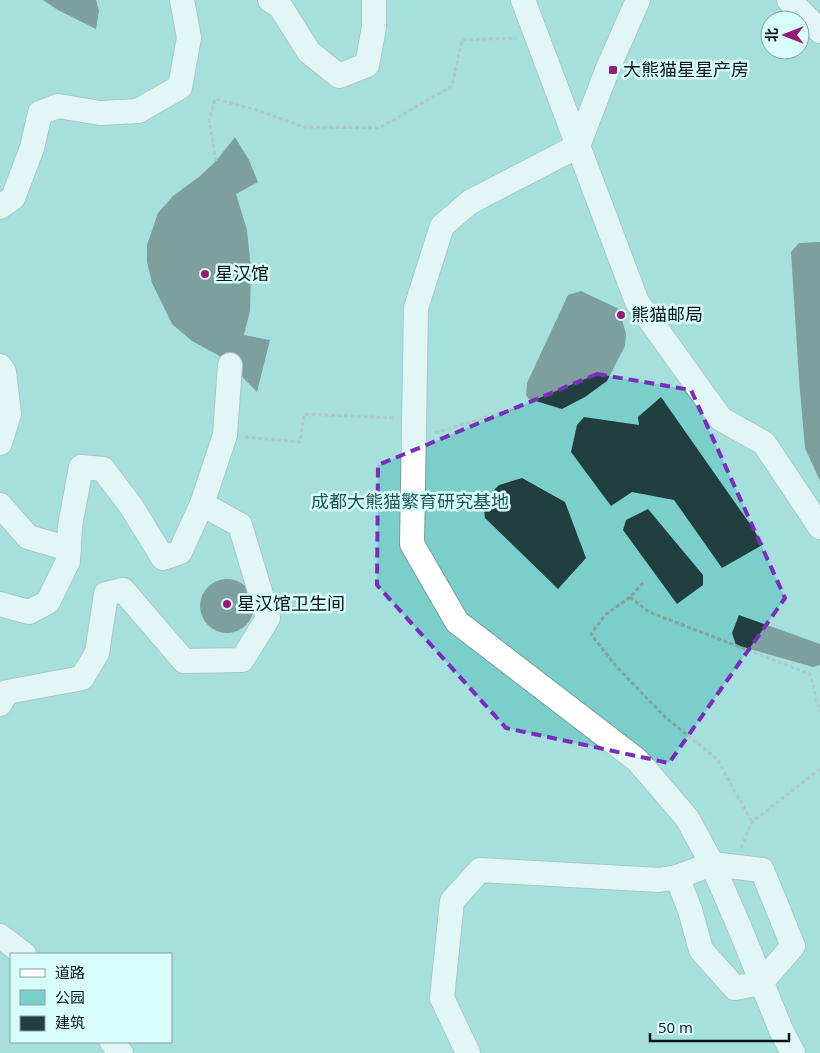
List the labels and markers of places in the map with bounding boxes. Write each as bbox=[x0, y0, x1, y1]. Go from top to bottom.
place label: 大熊猫星星产房 bbox=[623, 57, 749, 81]
marker: 大熊猫星星产房 bbox=[607, 64, 619, 76]
place label: 星汉馆 bbox=[215, 261, 269, 285]
marker: 星汉馆 bbox=[199, 268, 211, 280]
place label: 熊猫邮局 bbox=[631, 302, 703, 326]
marker: 熊猫邮局 bbox=[615, 309, 627, 321]
place label: 星汉馆卫生间 bbox=[237, 591, 345, 615]
marker: 星汉馆卫生间 bbox=[221, 598, 233, 610]

